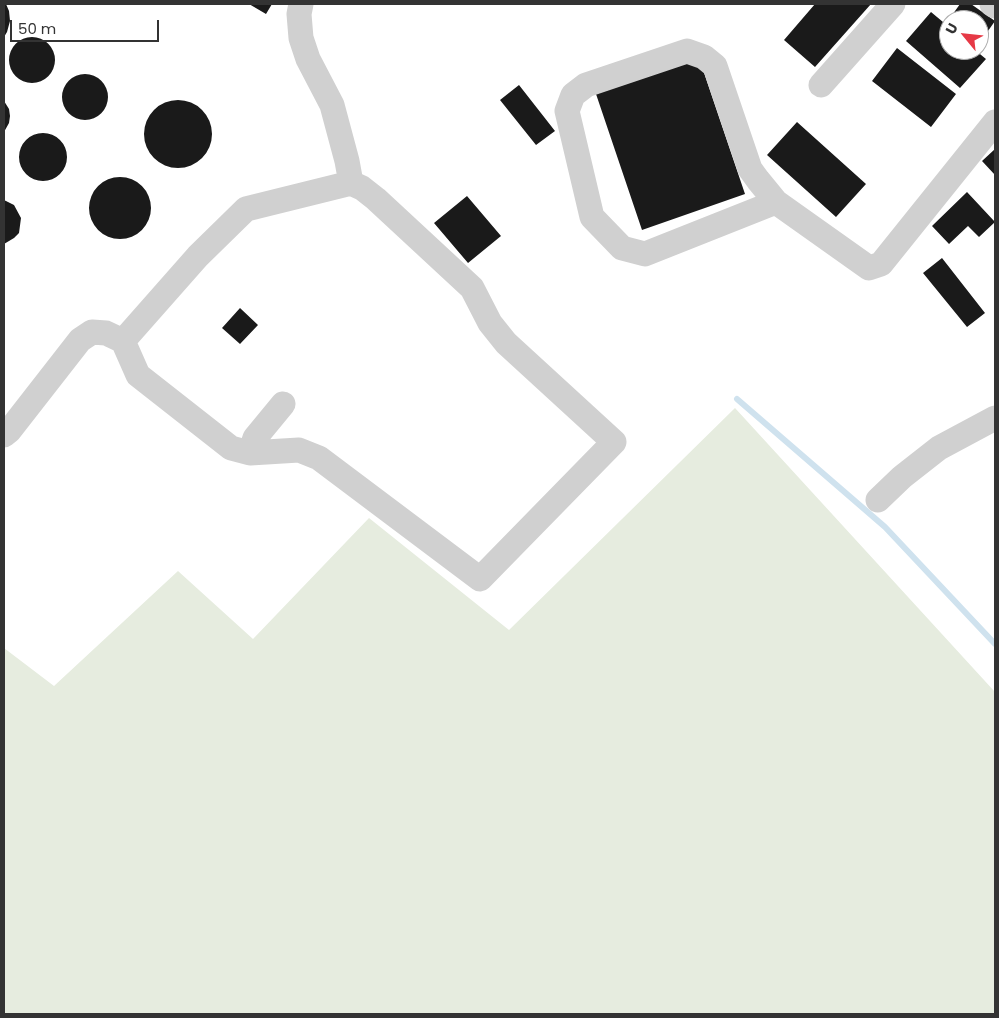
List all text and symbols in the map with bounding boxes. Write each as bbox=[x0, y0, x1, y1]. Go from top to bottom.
scale bar bbox=[12, 10, 161, 42]
north arrow bbox=[939, 10, 989, 60]
text: 50 m bbox=[18, 18, 56, 39]
text: U bbox=[940, 19, 963, 37]

